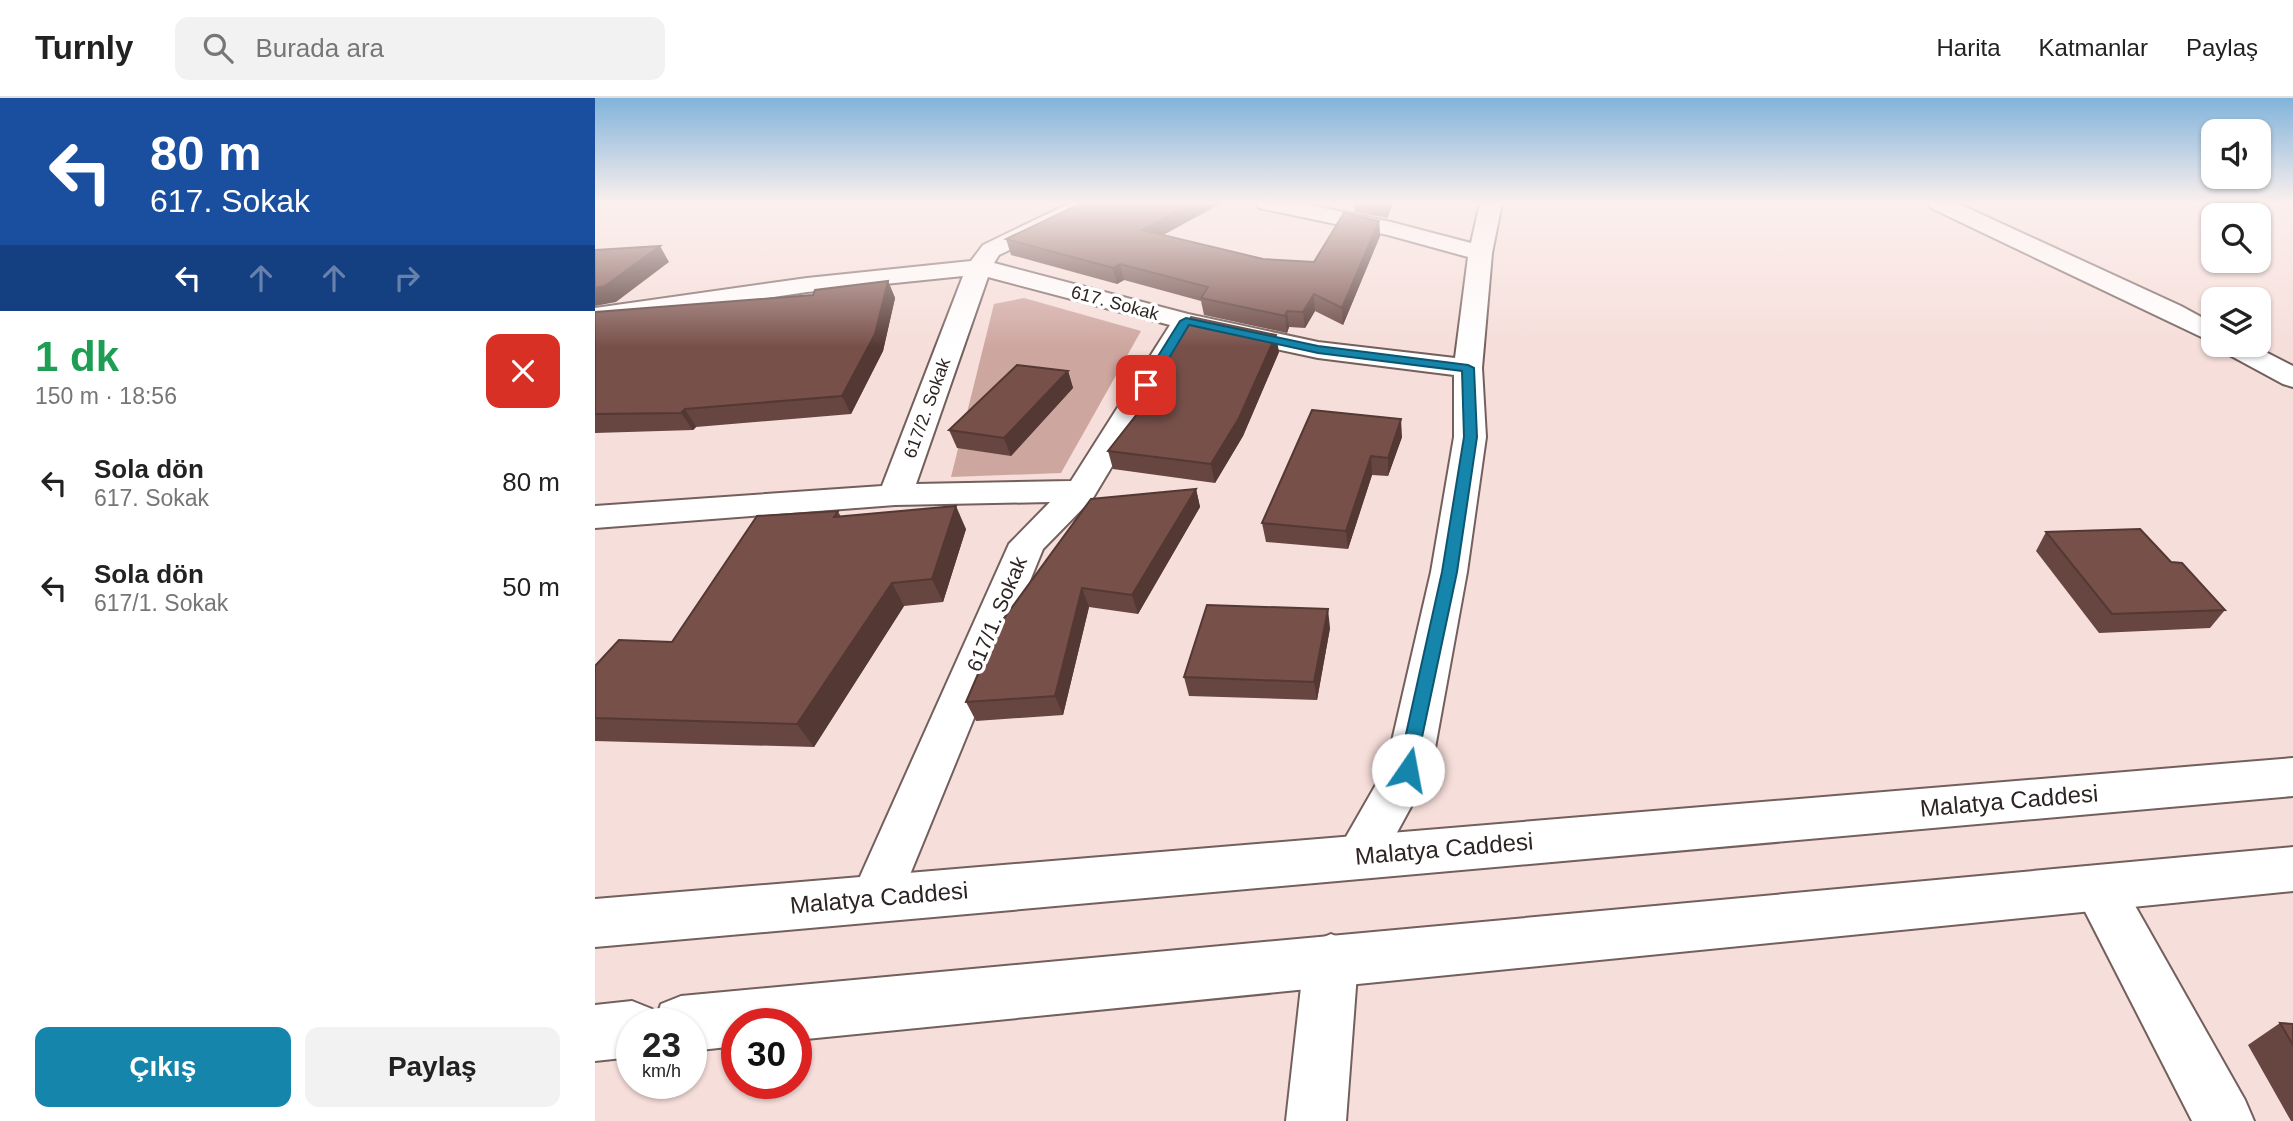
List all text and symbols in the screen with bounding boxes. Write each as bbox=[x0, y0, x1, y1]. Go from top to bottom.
search box bbox=[175, 17, 665, 80]
text: Turnly bbox=[35, 29, 133, 66]
icon: search bbox=[199, 29, 237, 67]
text: Burada ara bbox=[255, 33, 384, 63]
text: Harita bbox=[1937, 34, 2001, 61]
text: Katmanlar bbox=[2039, 34, 2148, 61]
text: Paylaş bbox=[2186, 34, 2258, 61]
map controls bbox=[2201, 119, 2271, 357]
button: sound bbox=[2201, 119, 2271, 189]
icon: left bbox=[35, 126, 126, 217]
text: 80 m bbox=[150, 126, 262, 180]
text: 617. Sokak bbox=[150, 183, 310, 219]
button: search bbox=[2201, 203, 2271, 273]
icon: left bbox=[169, 259, 207, 297]
icon: ahead bbox=[242, 259, 280, 297]
icon: ahead bbox=[315, 259, 353, 297]
icon: right bbox=[388, 259, 426, 297]
street label: 617. Sokak bbox=[1069, 282, 1162, 325]
button: layers bbox=[2201, 287, 2271, 357]
text: 1 dk bbox=[35, 333, 119, 380]
button: close bbox=[486, 334, 560, 408]
street label: 617/2. Sokak bbox=[900, 354, 955, 461]
pin bbox=[1116, 355, 1176, 415]
icon: arrive bbox=[1127, 366, 1165, 404]
text: 150 m · 18:56 bbox=[35, 383, 177, 409]
text: Sola dön bbox=[94, 454, 204, 484]
icon: left bbox=[35, 464, 73, 502]
text: 80 m bbox=[502, 467, 560, 497]
text: 617. Sokak bbox=[94, 485, 209, 511]
street label: 617/1. Sokak bbox=[962, 552, 1031, 675]
text: Sola dön bbox=[94, 559, 204, 589]
icon: left bbox=[35, 569, 73, 607]
text: 50 m bbox=[502, 572, 560, 602]
text: 617/1. Sokak bbox=[94, 590, 228, 616]
position arrow bbox=[1371, 733, 1445, 807]
street label: Malatya Caddesi bbox=[1919, 779, 2099, 822]
street label: Malatya Caddesi bbox=[1354, 827, 1534, 870]
street label: Malatya Caddesi bbox=[789, 876, 969, 919]
speed limit sign: 30 bbox=[721, 1008, 812, 1099]
text: 23 bbox=[642, 1025, 681, 1064]
button: Çıkış bbox=[35, 1027, 291, 1107]
button: Paylaş bbox=[305, 1027, 560, 1107]
text: km/h bbox=[642, 1061, 681, 1081]

